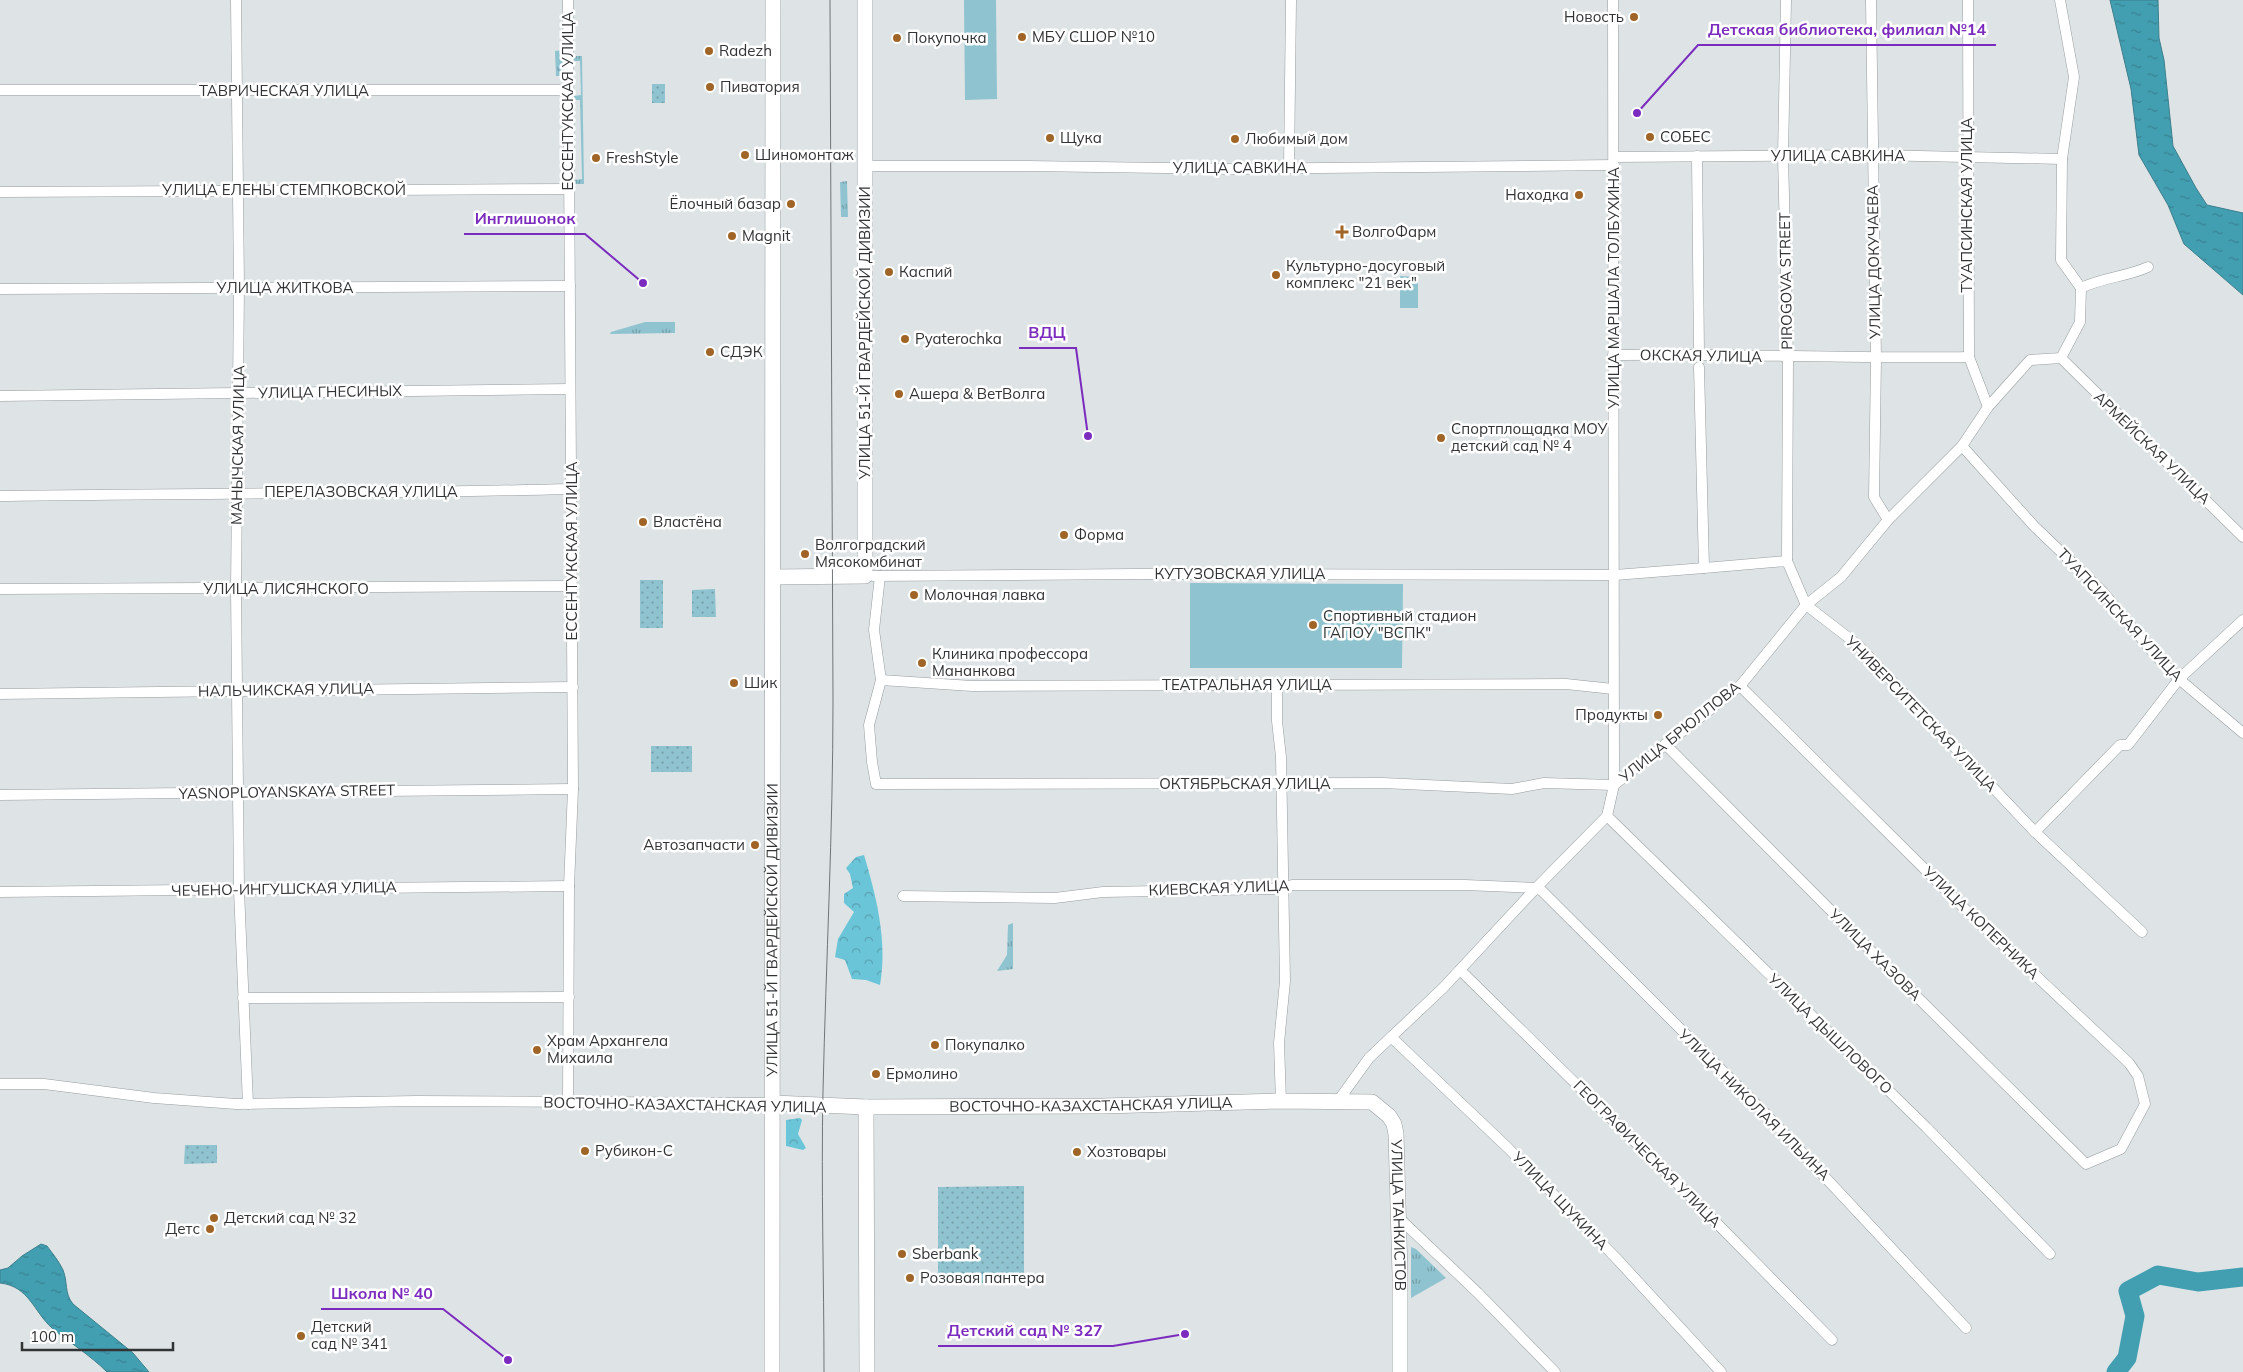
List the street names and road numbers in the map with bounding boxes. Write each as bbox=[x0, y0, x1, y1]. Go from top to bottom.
street label: ЕССЕНТУКСКАЯ УЛИЦА bbox=[558, 12, 577, 190]
street label: ТАВРИЧЕСКАЯ УЛИЦА bbox=[199, 81, 369, 100]
street label: ТУАПСИНСКАЯ УЛИЦА bbox=[1957, 117, 1976, 293]
street label: УЛИЦА САВКИНА bbox=[1770, 146, 1905, 165]
street label: УЛИЦА САВКИНА bbox=[1172, 158, 1307, 177]
street label: УЛИЦА МАРШАЛА ТОЛБУХИНА bbox=[1604, 167, 1623, 410]
street label: УЛИЦА ЕЛЕНЫ СТЕМПКОВСКОЙ bbox=[161, 180, 406, 199]
street label: УЛИЦА ДОКУЧАЕВА bbox=[1863, 185, 1884, 340]
street label: УЛИЦА 51-Й ГВАРДЕЙСКОЙ ДИВИЗИИ bbox=[855, 186, 874, 481]
street label: PIROGOVA STREET bbox=[1775, 212, 1796, 350]
street label: УЛИЦА ЖИТКОВА bbox=[215, 278, 354, 297]
street label: ОКСКАЯ УЛИЦА bbox=[1640, 345, 1762, 366]
street label: МАНЫЧСКАЯ УЛИЦА bbox=[227, 365, 248, 525]
street label: УЛИЦА ГНЕСИНЫХ bbox=[257, 381, 402, 402]
street label: АРМЕЙСКАЯ УЛИЦА bbox=[2090, 387, 2215, 508]
street label: ЕССЕНТУКСКАЯ УЛИЦА bbox=[562, 462, 581, 640]
street label: ПЕРЕЛАЗОВСКАЯ УЛИЦА bbox=[264, 482, 458, 501]
street label: ТУАПСИНСКАЯ УЛИЦА bbox=[2054, 544, 2187, 685]
street label: КУТУЗОВСКАЯ УЛИЦА bbox=[1154, 564, 1326, 583]
street label: УЛИЦА ЛИСЯНСКОГО bbox=[202, 579, 369, 598]
street label: УНИВЕРСИТЕТСКАЯ УЛИЦА bbox=[1841, 631, 2001, 796]
street label: ТЕАТРАЛЬНАЯ УЛИЦА bbox=[1162, 675, 1332, 694]
street label: УЛИЦА БРЮЛЛОВА bbox=[1614, 677, 1744, 787]
street label: НАЛЬЧИКСКАЯ УЛИЦА bbox=[198, 678, 374, 701]
street label: ОКТЯБРЬСКАЯ УЛИЦА bbox=[1159, 774, 1331, 793]
street label: YASNOPLOYANSKAYA STREET bbox=[178, 780, 395, 803]
street label: УЛИЦА 51-Й ГВАРДЕЙСКОЙ ДИВИЗИИ bbox=[762, 783, 781, 1078]
street label: УЛИЦА КОПЕРНИКА bbox=[1919, 862, 2043, 983]
street label: КИЕВСКАЯ УЛИЦА bbox=[1148, 876, 1290, 899]
street label: ЧЕЧЕНО-ИНГУШСКАЯ УЛИЦА bbox=[171, 877, 397, 900]
street label: УЛИЦА ХАЗОВА bbox=[1825, 904, 1925, 1005]
street label: УЛИЦА ДЫШЛОВОГО bbox=[1764, 969, 1896, 1098]
street label: УЛИЦА НИКОЛАЯ ИЛЬИНА bbox=[1674, 1024, 1834, 1184]
street label: ГЕОГРАФИЧЕСКАЯ УЛИЦА bbox=[1570, 1076, 1725, 1231]
street label: ВОСТОЧНО-КАЗАХСТАНСКАЯ УЛИЦА bbox=[949, 1092, 1233, 1116]
street label: ВОСТОЧНО-КАЗАХСТАНСКАЯ УЛИЦА bbox=[543, 1093, 827, 1116]
street label: УЛИЦА ТАНКИСТОВ bbox=[1387, 1138, 1410, 1291]
street label: УЛИЦА ЩУКИНА bbox=[1508, 1147, 1612, 1254]

